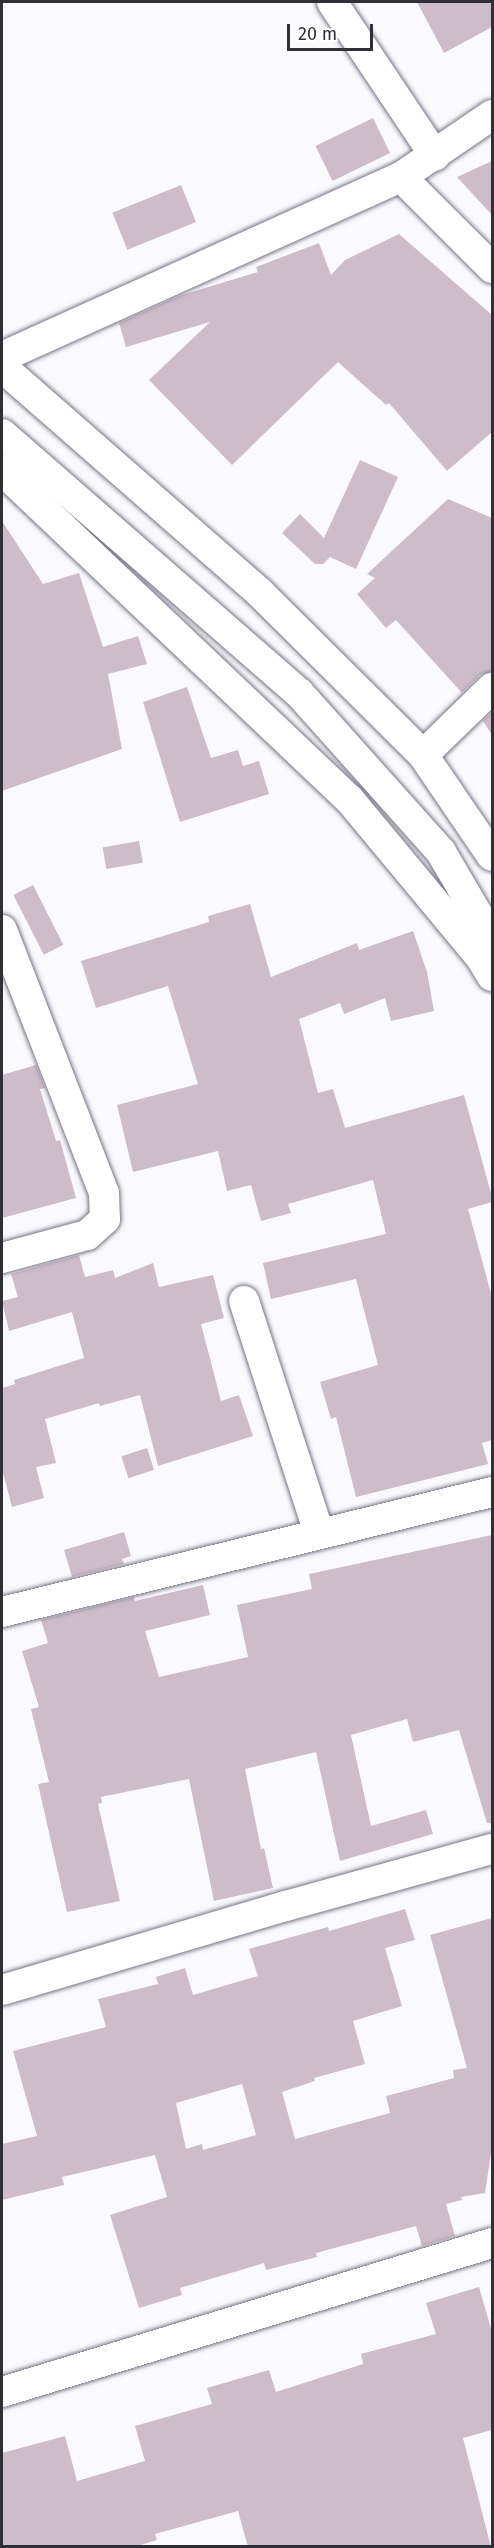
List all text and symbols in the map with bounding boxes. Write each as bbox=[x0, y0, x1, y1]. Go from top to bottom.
scale bar bbox=[290, 12, 376, 50]
text: 20 m bbox=[298, 23, 337, 45]

